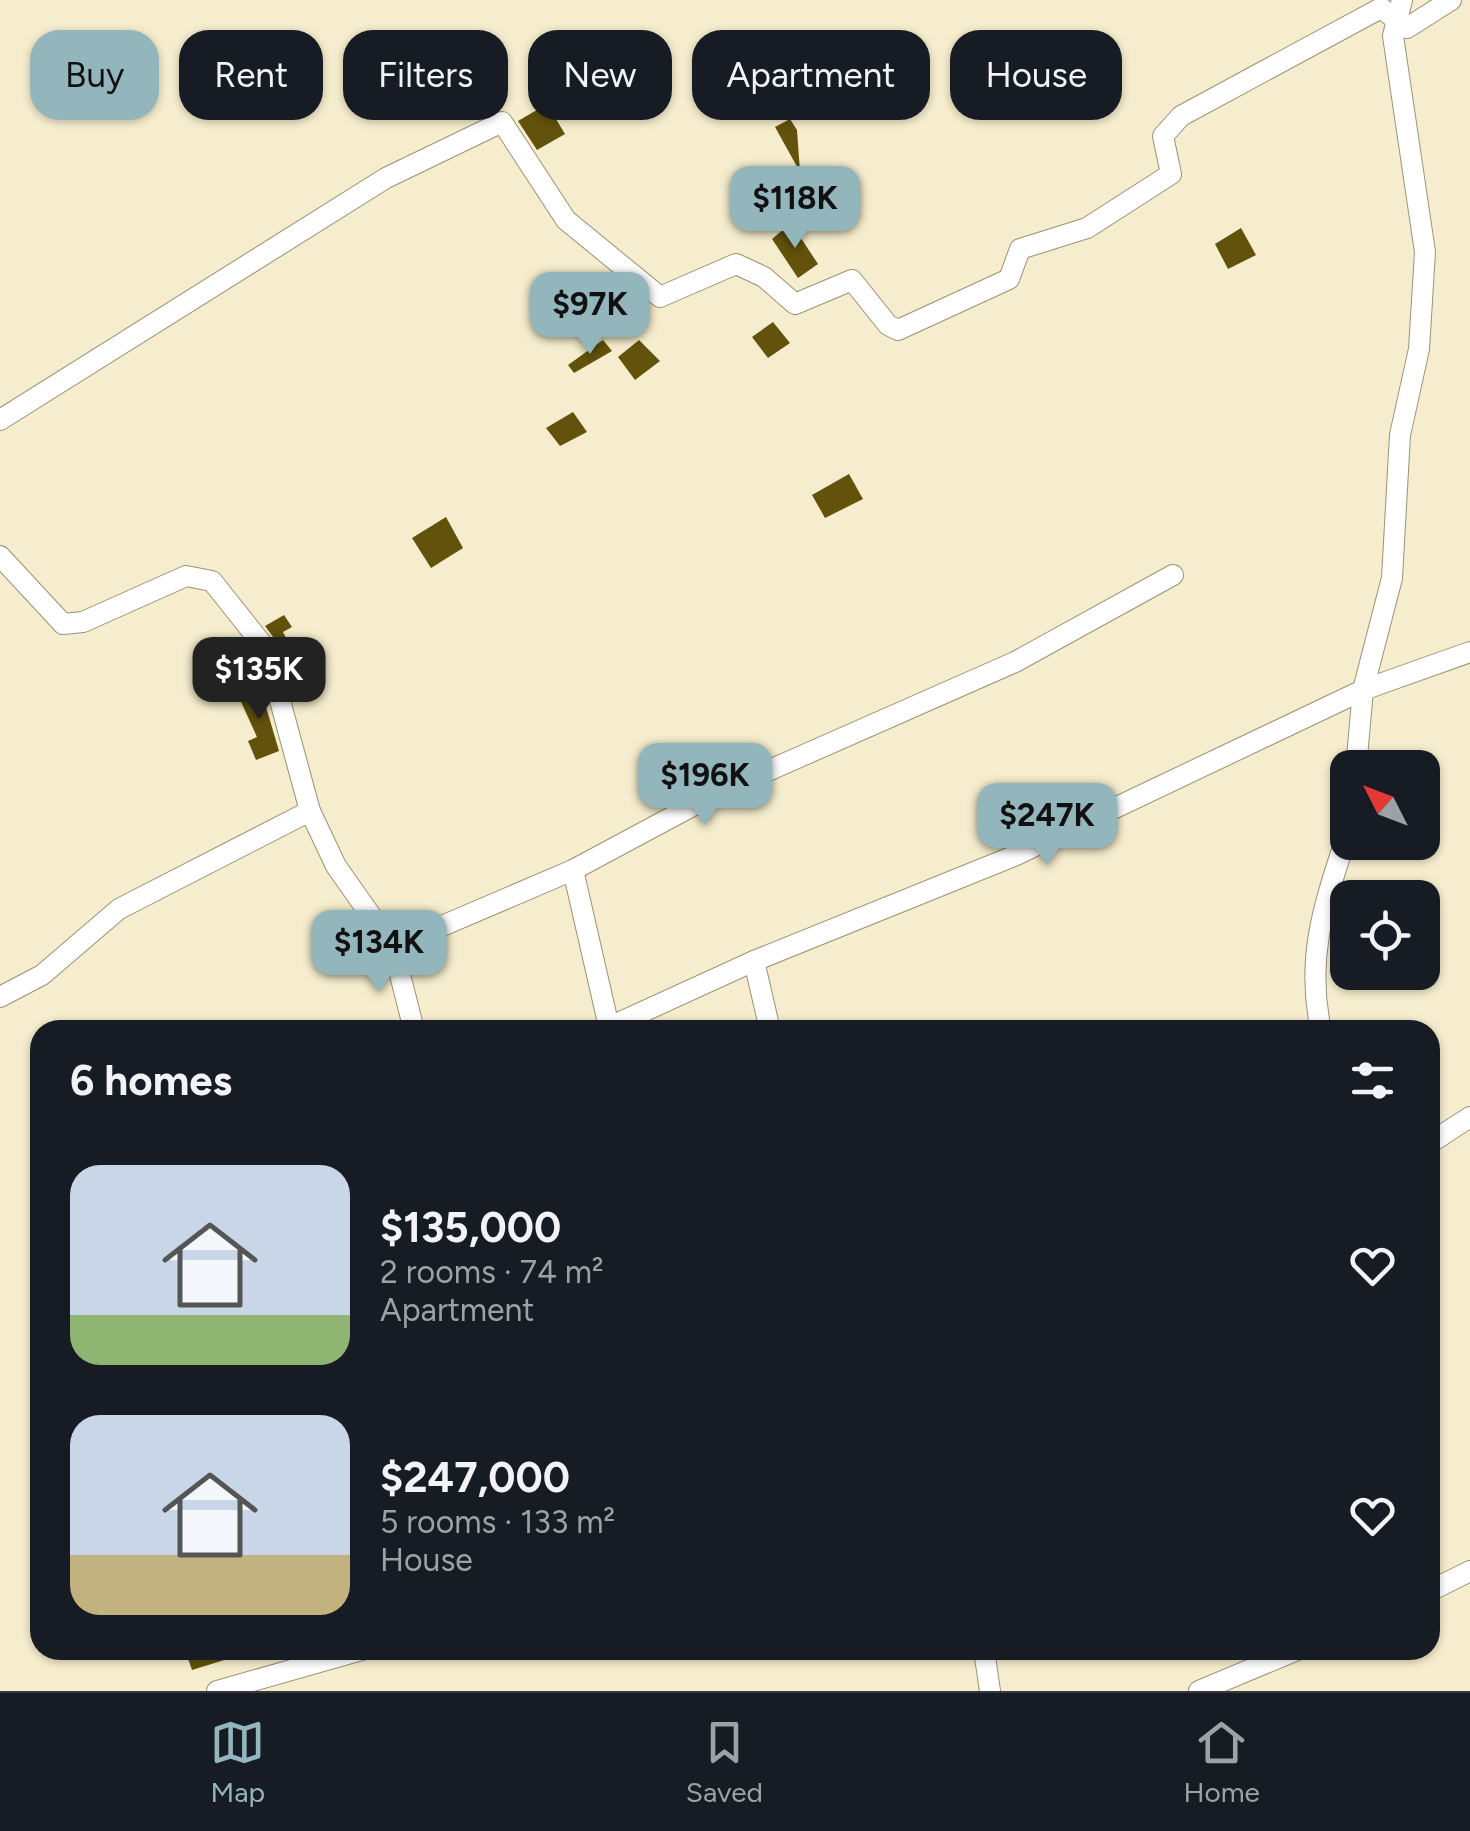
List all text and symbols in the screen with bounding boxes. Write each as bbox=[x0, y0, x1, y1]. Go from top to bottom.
chip: Buy bbox=[30, 30, 159, 120]
chip: Rent bbox=[179, 30, 323, 120]
chip: Filters bbox=[343, 30, 508, 120]
chip: New bbox=[528, 30, 672, 120]
chip: Apartment bbox=[692, 30, 930, 120]
chip: House bbox=[950, 30, 1122, 120]
pin: $118K bbox=[725, 166, 865, 251]
text: $118K bbox=[752, 179, 838, 217]
pin: $97K bbox=[531, 272, 649, 357]
text: $97K bbox=[552, 285, 628, 323]
pin: $135K bbox=[189, 637, 329, 722]
text: $135K bbox=[215, 650, 303, 688]
pin: $196K bbox=[635, 743, 775, 828]
north arrow bbox=[1330, 750, 1440, 860]
map controls bbox=[1330, 750, 1440, 990]
text: $196K bbox=[660, 756, 750, 794]
pin: $247K bbox=[977, 783, 1117, 868]
text: $247K bbox=[999, 796, 1095, 834]
button: locate bbox=[1330, 880, 1440, 990]
pin: $134K bbox=[309, 910, 449, 995]
text: $134K bbox=[334, 923, 424, 961]
icon: filters bbox=[1345, 1053, 1400, 1108]
text: 6 homes bbox=[70, 1055, 232, 1106]
text: $135,000 bbox=[380, 1202, 561, 1253]
icon: home bbox=[150, 1205, 270, 1325]
icon: heart bbox=[1345, 1238, 1400, 1293]
text: 2 rooms · 74 m² bbox=[380, 1253, 604, 1291]
text: Apartment bbox=[380, 1291, 534, 1329]
text: $247,000 bbox=[380, 1452, 570, 1503]
icon: home bbox=[150, 1455, 270, 1575]
icon: heart bbox=[1345, 1488, 1400, 1543]
text: 5 rooms · 133 m² bbox=[380, 1503, 615, 1541]
text: House bbox=[380, 1541, 473, 1579]
tab: Map bbox=[210, 1715, 265, 1809]
tab: Saved bbox=[686, 1715, 763, 1809]
tab: Home bbox=[1183, 1715, 1260, 1809]

